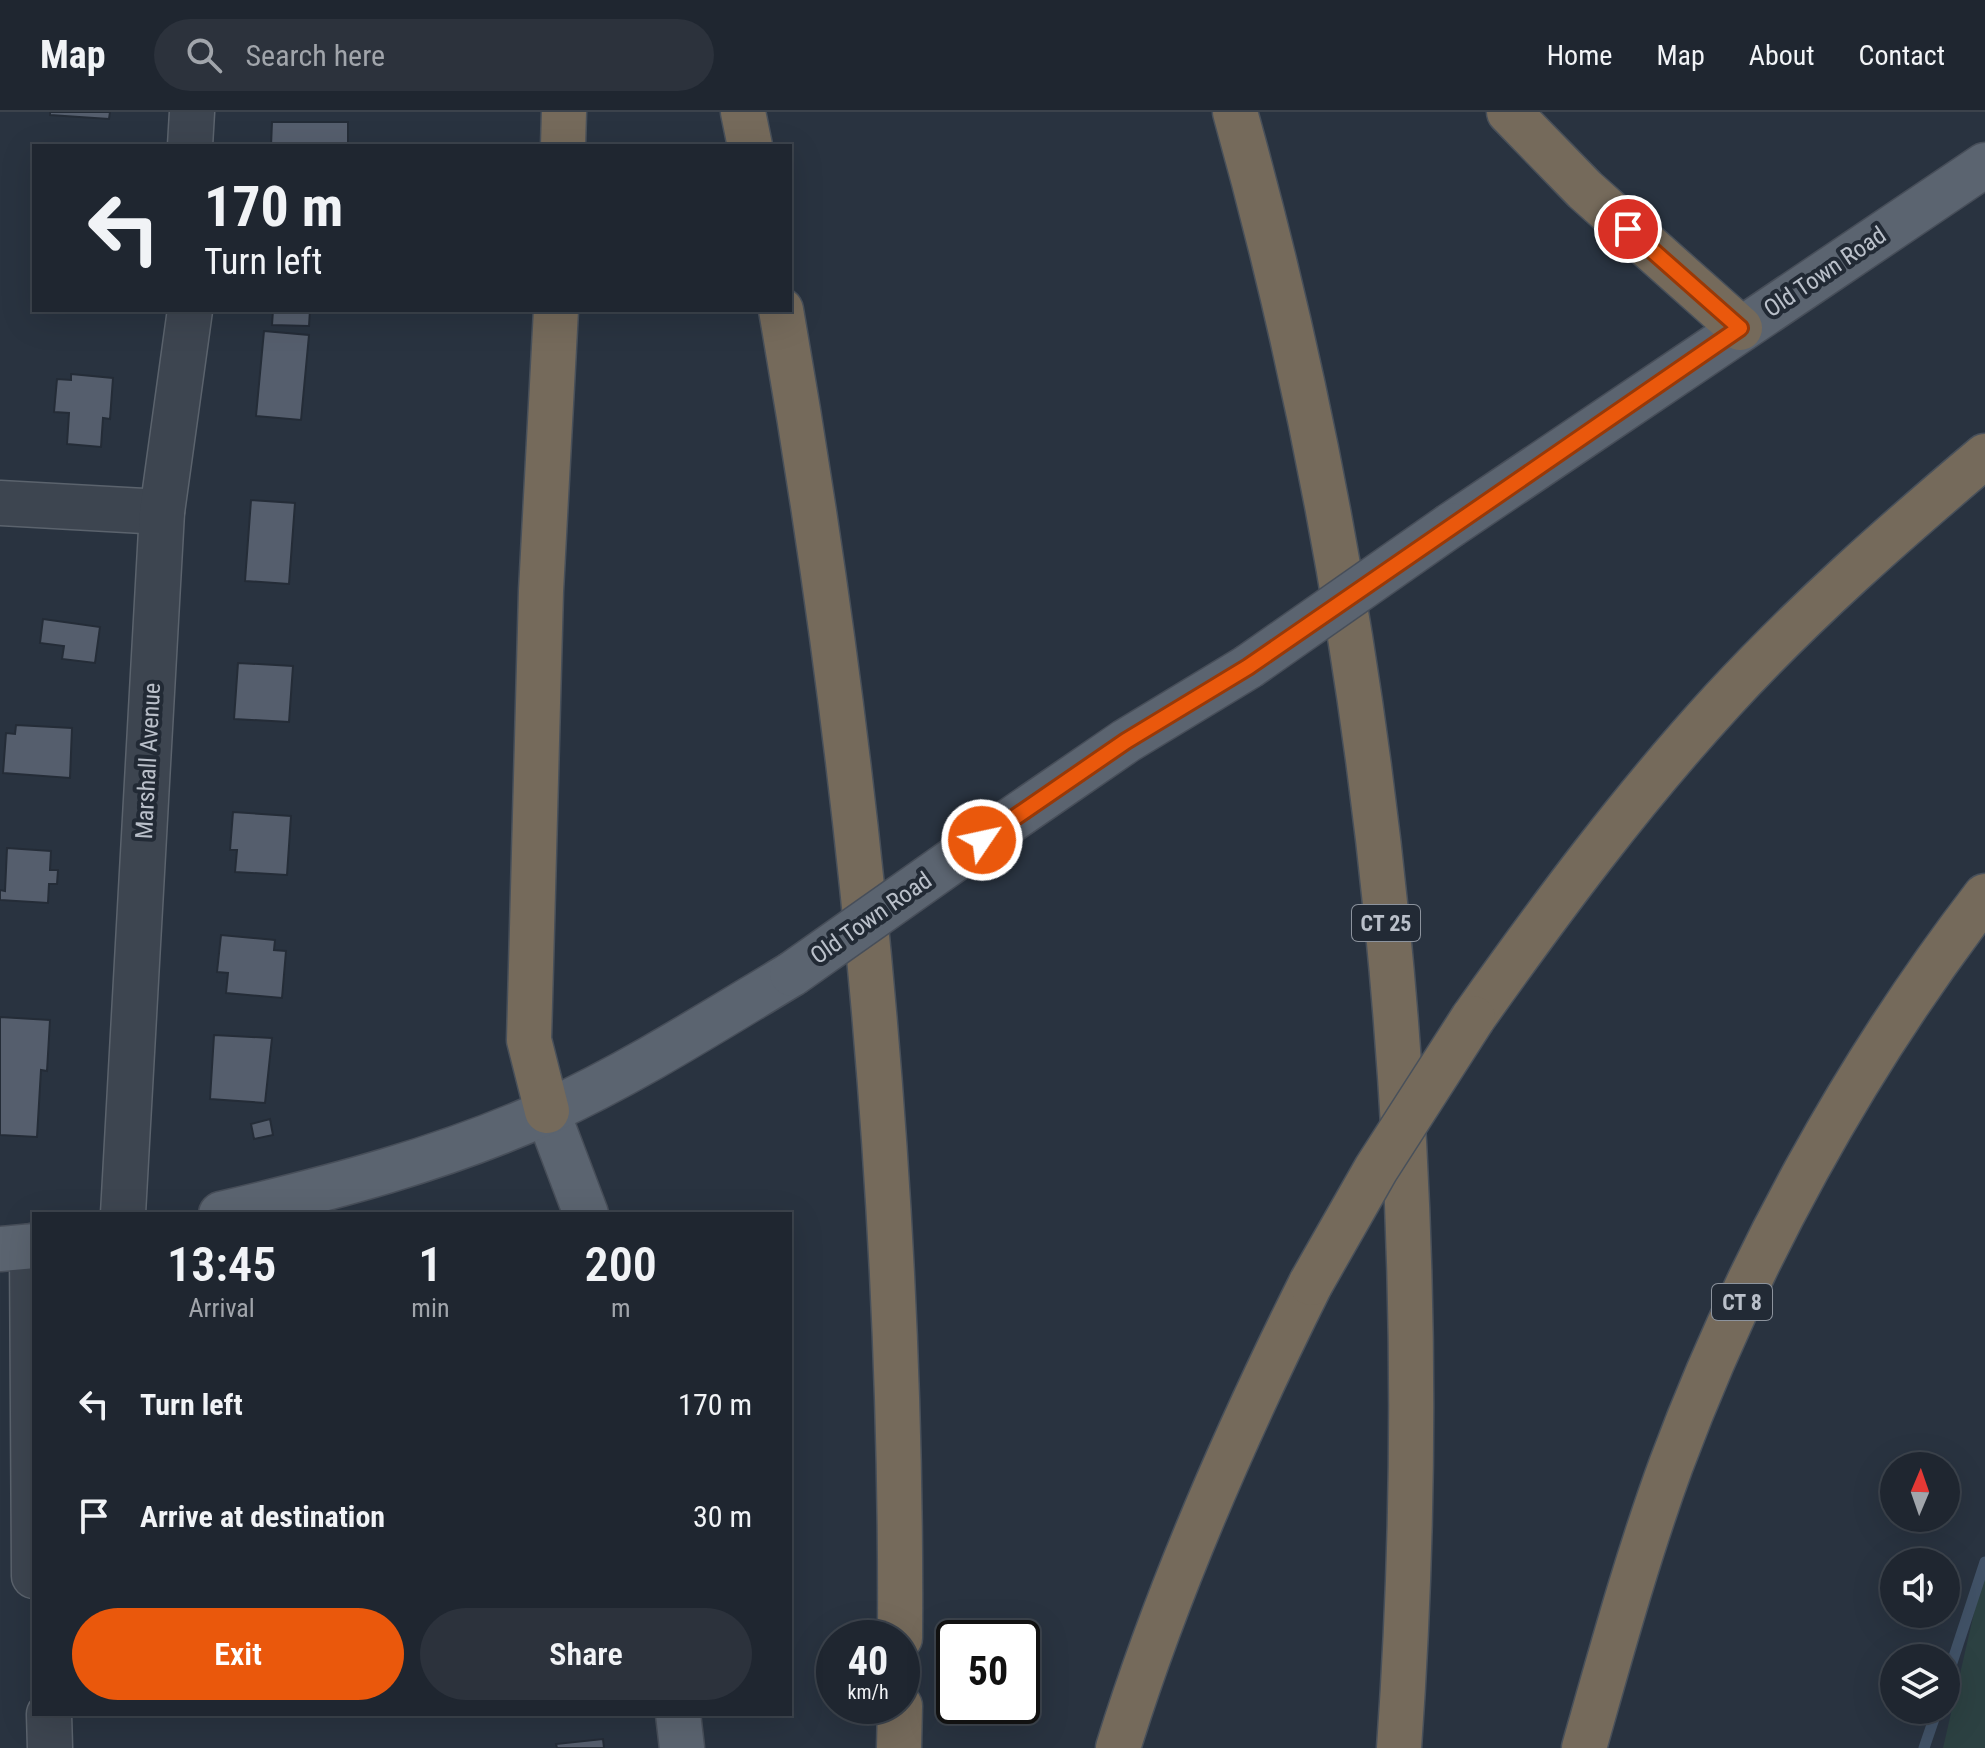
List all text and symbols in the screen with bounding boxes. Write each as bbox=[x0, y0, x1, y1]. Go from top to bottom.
search box bbox=[154, 19, 714, 91]
text: Map bbox=[40, 33, 106, 77]
icon: search bbox=[182, 33, 226, 77]
text: Search here bbox=[246, 38, 385, 73]
text: Home bbox=[1547, 39, 1612, 72]
text: Map bbox=[1656, 39, 1705, 72]
text: About bbox=[1749, 39, 1815, 72]
text: Contact bbox=[1859, 39, 1945, 72]
text: 170 m bbox=[204, 174, 343, 240]
icon: left bbox=[72, 176, 176, 280]
pin bbox=[1594, 195, 1662, 263]
icon: arrive bbox=[1606, 207, 1650, 251]
street label: Old Town Road bbox=[1759, 221, 1891, 323]
text: Turn left bbox=[204, 241, 322, 283]
street label: Marshall Avenue bbox=[130, 682, 166, 840]
position arrow bbox=[940, 798, 1024, 882]
street label: Old Town Road bbox=[805, 866, 937, 970]
road number: CT 25 bbox=[1352, 905, 1420, 941]
text: 13:45 bbox=[167, 1236, 276, 1293]
text: 1 bbox=[418, 1236, 442, 1293]
text: 200 bbox=[585, 1236, 657, 1293]
road number: CT 8 bbox=[1712, 1284, 1772, 1320]
text: Arrival bbox=[189, 1293, 255, 1323]
text: min bbox=[411, 1293, 449, 1323]
text: m bbox=[611, 1293, 631, 1323]
icon: left bbox=[72, 1382, 116, 1426]
text: Turn left bbox=[140, 1387, 243, 1422]
text: 170 m bbox=[678, 1387, 752, 1422]
north arrow bbox=[1880, 1452, 1960, 1532]
map controls bbox=[1880, 1452, 1960, 1724]
icon: arrive bbox=[72, 1494, 116, 1538]
text: Arrive at destination bbox=[140, 1499, 385, 1534]
text: 30 m bbox=[693, 1499, 752, 1534]
button: sound bbox=[1880, 1548, 1960, 1628]
button: Exit bbox=[72, 1608, 404, 1700]
button: Share bbox=[420, 1608, 752, 1700]
speed limit sign: 50 bbox=[936, 1620, 1040, 1724]
text: 40 bbox=[848, 1638, 888, 1685]
button: layers bbox=[1880, 1644, 1960, 1724]
text: km/h bbox=[847, 1680, 889, 1704]

